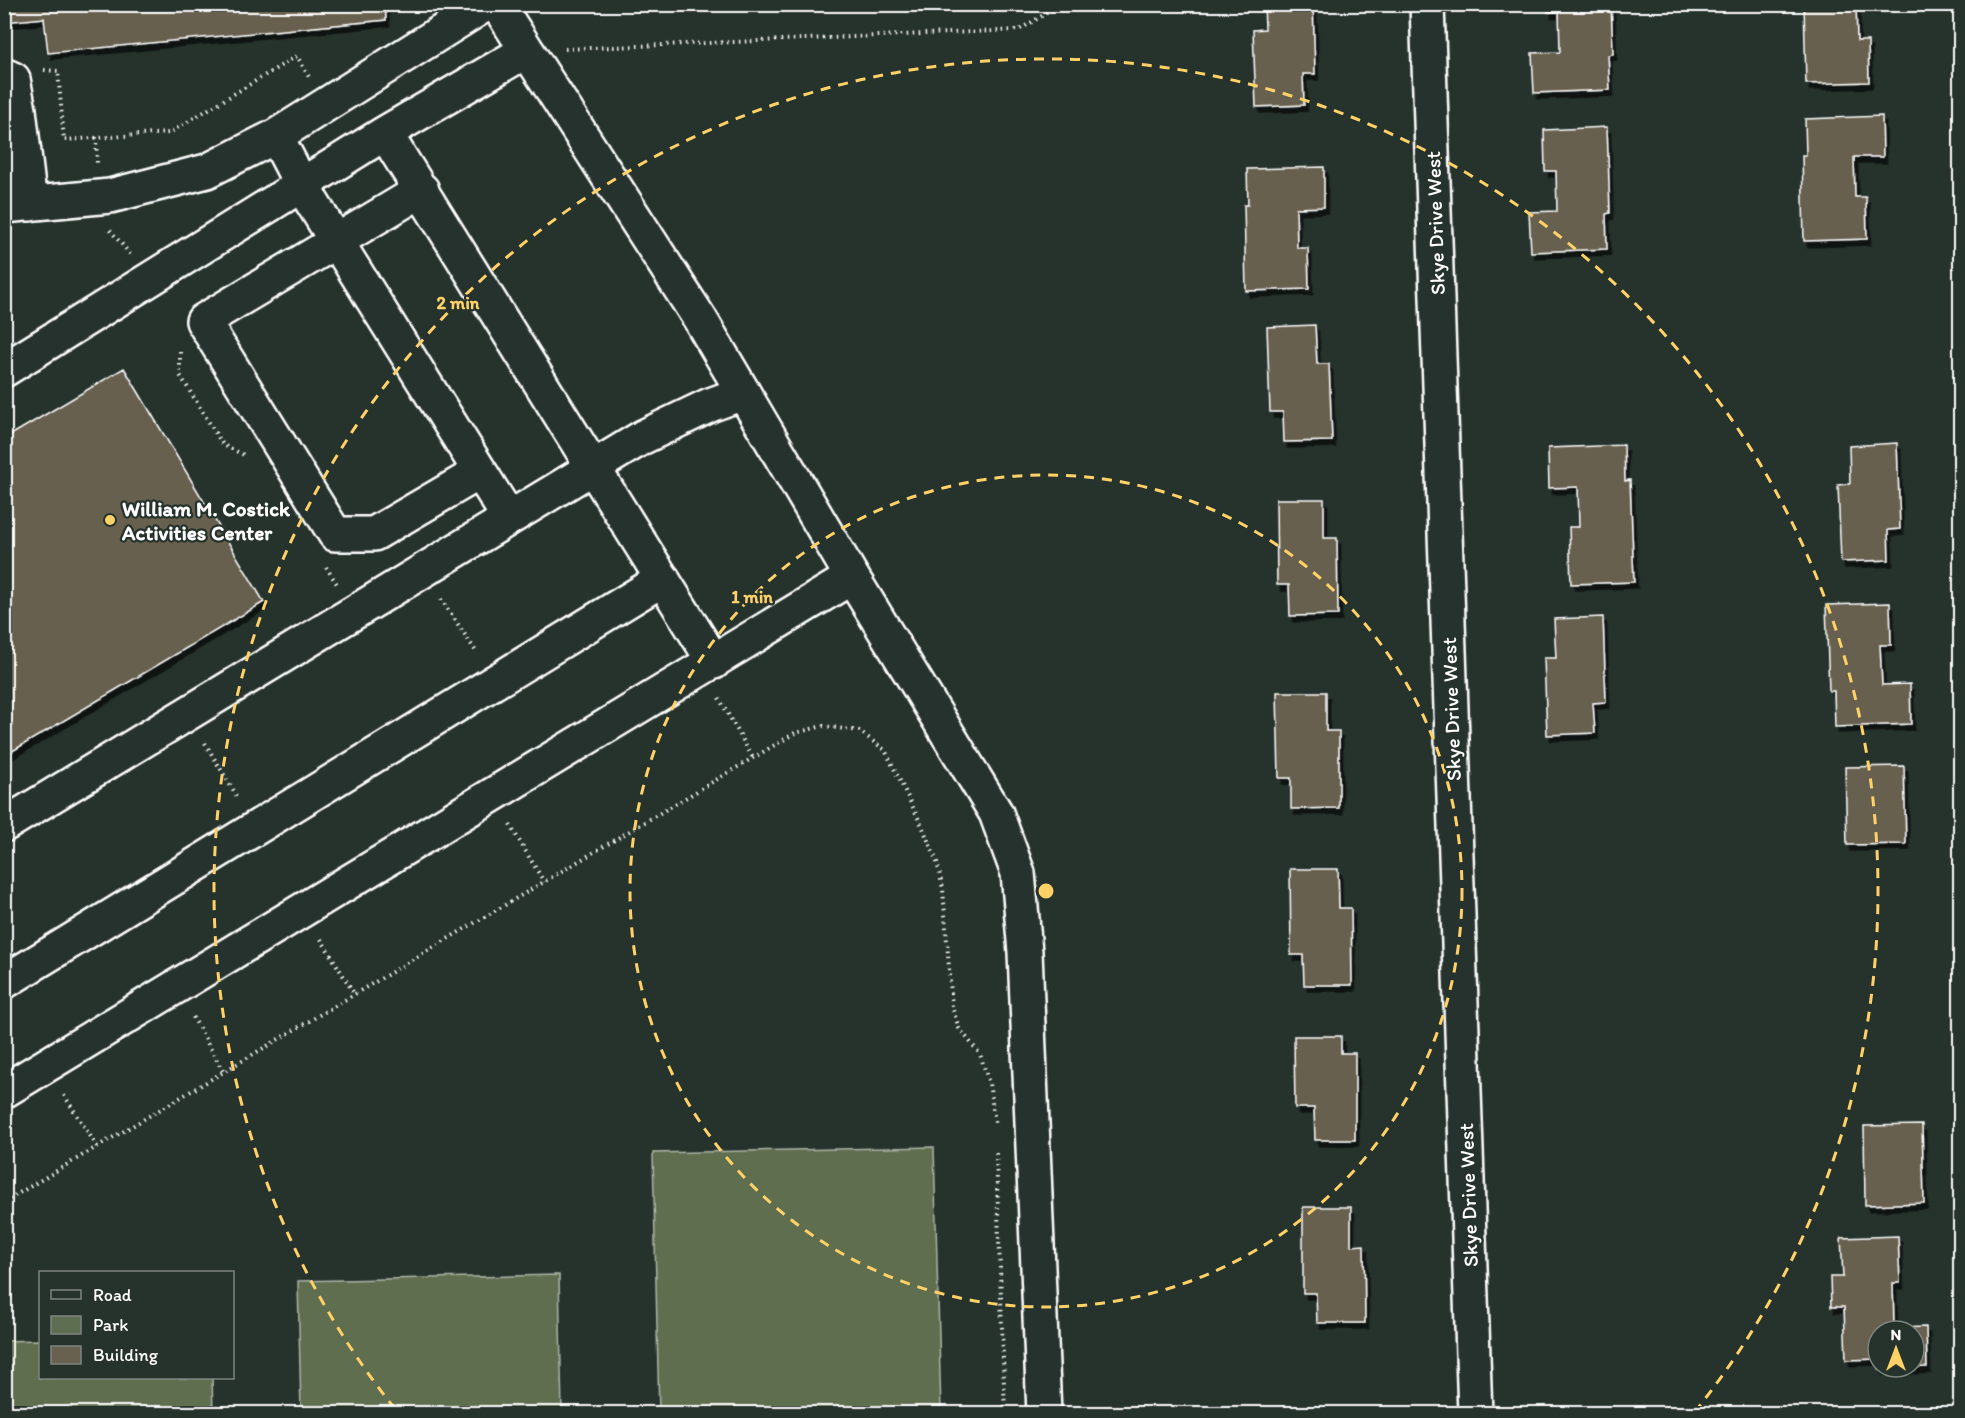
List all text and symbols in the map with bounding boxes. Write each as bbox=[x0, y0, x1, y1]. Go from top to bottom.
street label: Skye Drive West bbox=[1420, 150, 1450, 295]
text: 2 min bbox=[437, 292, 480, 314]
place label: William M. Costick Activities Center bbox=[121, 496, 291, 545]
marker: William M. Costick Activities Center bbox=[103, 513, 117, 527]
text: 1 min bbox=[731, 586, 773, 608]
street label: Skye Drive West bbox=[1436, 636, 1466, 781]
centre of rings bbox=[1036, 881, 1056, 901]
street label: Skye Drive West bbox=[1453, 1122, 1483, 1267]
legend bbox=[39, 1271, 234, 1379]
text: Road bbox=[93, 1284, 132, 1306]
text: Park bbox=[93, 1314, 128, 1336]
north arrow bbox=[1866, 1319, 1926, 1379]
text: N bbox=[1891, 1325, 1901, 1344]
text: Building bbox=[93, 1344, 159, 1366]

